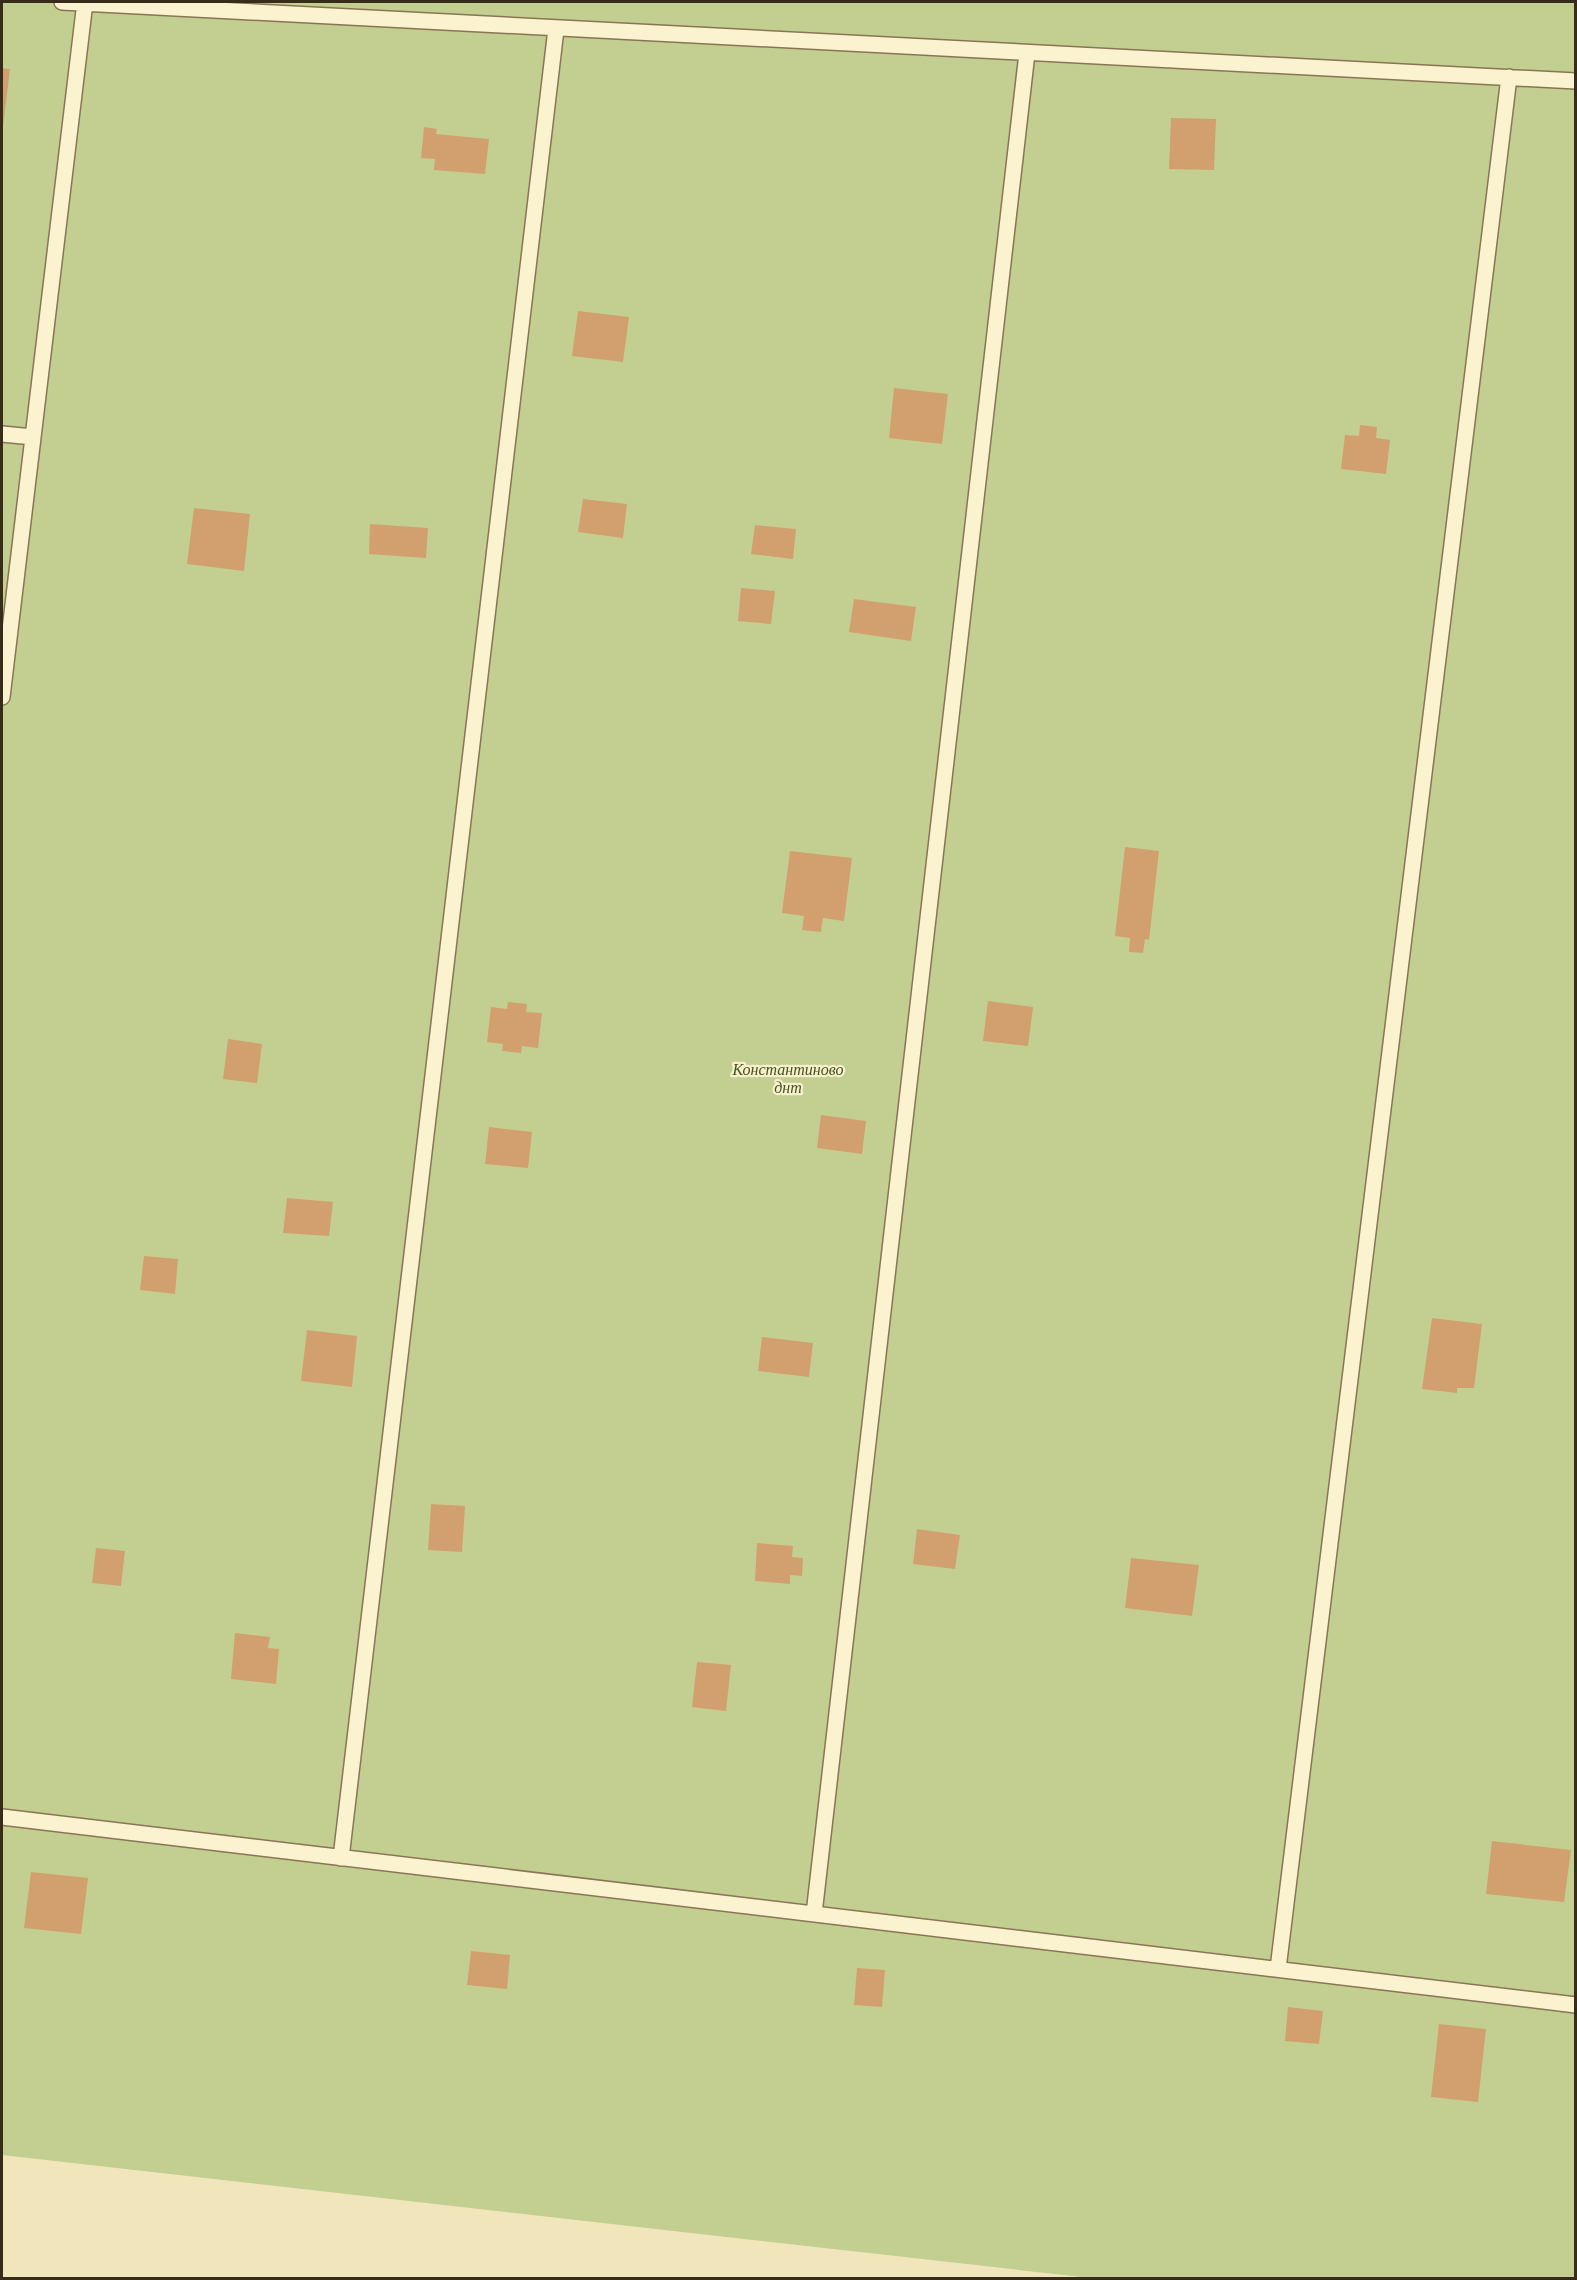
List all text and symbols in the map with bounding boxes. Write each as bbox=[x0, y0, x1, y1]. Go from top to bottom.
park label: Константиново днт bbox=[732, 1061, 843, 1096]

